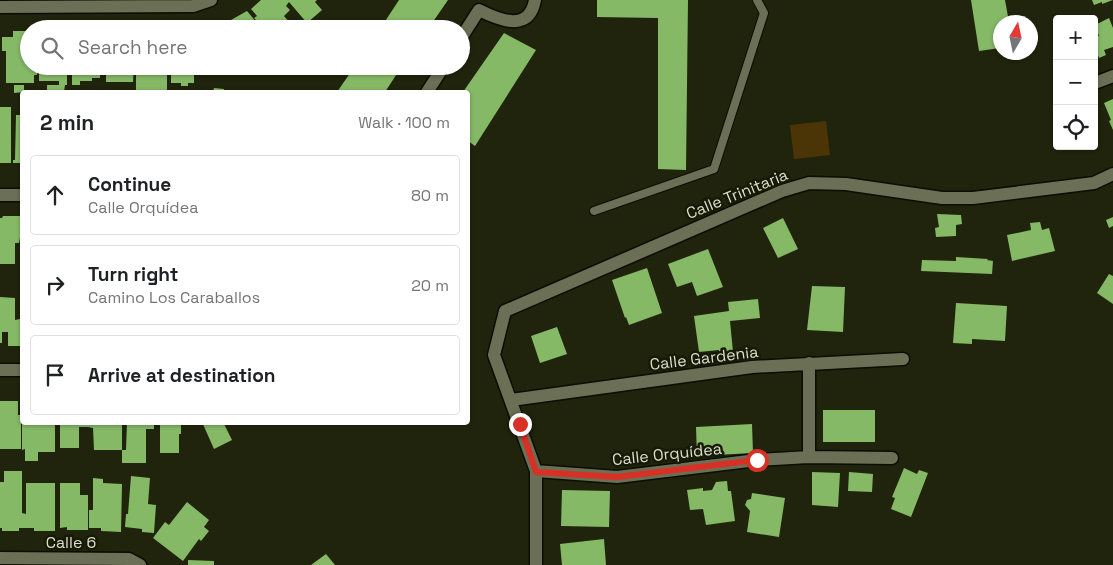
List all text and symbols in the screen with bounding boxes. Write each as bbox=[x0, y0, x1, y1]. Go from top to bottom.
north arrow bbox=[993, 15, 1038, 60]
map controls bbox=[1053, 15, 1098, 150]
button: + bbox=[1053, 15, 1098, 60]
search box bbox=[20, 20, 470, 75]
icon: search bbox=[38, 34, 66, 62]
text: Search here bbox=[78, 35, 188, 60]
button: − bbox=[1053, 60, 1098, 105]
button: locate bbox=[1053, 105, 1098, 150]
text: 2 min bbox=[40, 109, 94, 136]
text: Walk · 100 m bbox=[358, 112, 450, 133]
street label: Calle Trinitaria bbox=[683, 164, 791, 224]
text: Continue bbox=[88, 172, 171, 197]
icon: ahead bbox=[41, 181, 69, 209]
text: 80 m bbox=[411, 185, 449, 206]
text: Calle Orquídea bbox=[88, 197, 198, 218]
text: Turn right bbox=[88, 262, 178, 287]
icon: right bbox=[41, 271, 69, 299]
text: 20 m bbox=[411, 275, 449, 296]
text: Camino Los Caraballos bbox=[88, 287, 260, 308]
street label: Calle Gardenia bbox=[649, 341, 759, 375]
icon: arrive bbox=[41, 361, 69, 389]
text: Arrive at destination bbox=[88, 363, 276, 388]
route end bbox=[509, 413, 532, 436]
street label: Calle Orquídea bbox=[611, 438, 723, 470]
route start bbox=[746, 449, 769, 472]
street label: Calle 6 bbox=[46, 532, 96, 553]

